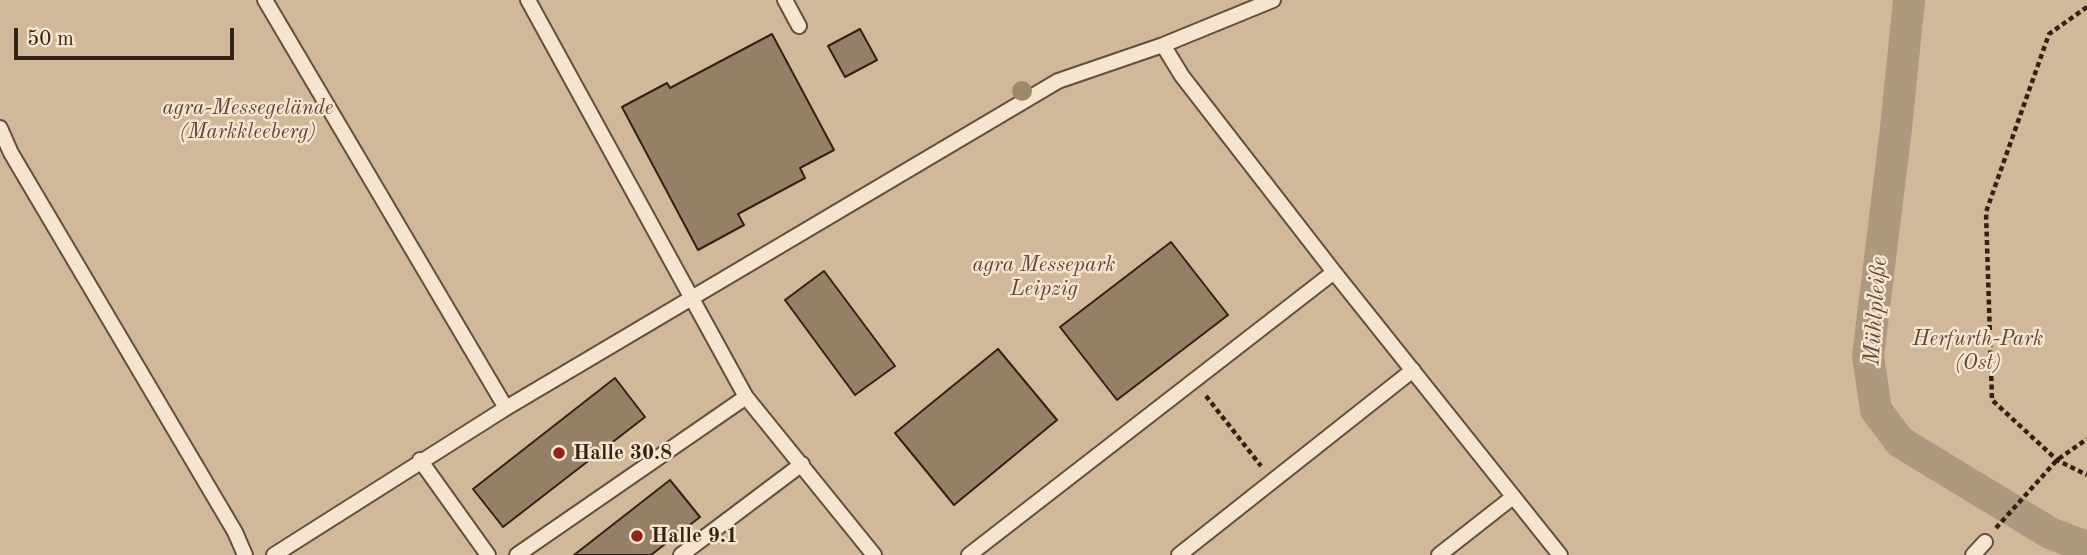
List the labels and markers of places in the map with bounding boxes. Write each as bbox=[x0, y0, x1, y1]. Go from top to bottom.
place label: Halle 30.8 bbox=[573, 440, 672, 466]
marker: Halle 30.8 bbox=[551, 445, 567, 461]
place label: Halle 9.1 bbox=[651, 523, 738, 549]
marker: Halle 9.1 bbox=[629, 528, 645, 544]

